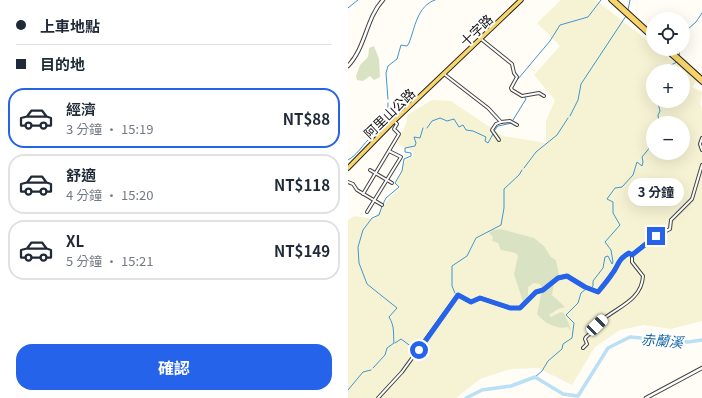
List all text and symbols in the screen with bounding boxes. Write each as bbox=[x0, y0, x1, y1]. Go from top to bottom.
street label: 十字路 bbox=[455, 10, 497, 50]
map controls bbox=[646, 12, 690, 160]
button: locate bbox=[646, 12, 690, 56]
text: 上車地點 bbox=[40, 15, 100, 36]
text: 目的地 bbox=[40, 53, 85, 74]
button: + bbox=[646, 64, 690, 108]
street label: 阿里山公路 bbox=[359, 84, 419, 142]
text: 經濟 bbox=[66, 98, 96, 119]
icon: car bbox=[18, 100, 54, 136]
text: NT$88 bbox=[283, 108, 330, 129]
button: − bbox=[646, 116, 690, 160]
text: 3 分鐘 · 15:19 bbox=[66, 119, 153, 138]
text: 舒適 bbox=[66, 164, 96, 185]
icon: car bbox=[18, 166, 54, 202]
text: NT$118 bbox=[274, 174, 330, 195]
callout: 3 分鐘 bbox=[628, 178, 684, 206]
text: 3 分鐘 bbox=[638, 182, 674, 201]
text: 4 分鐘 · 15:20 bbox=[66, 185, 153, 204]
route end bbox=[647, 227, 665, 245]
text: XL bbox=[66, 230, 84, 251]
icon: car bbox=[18, 232, 54, 268]
text: NT$149 bbox=[274, 240, 330, 261]
text: 5 分鐘 · 15:21 bbox=[66, 251, 153, 270]
car bbox=[584, 312, 610, 338]
water label: 赤蘭溪 bbox=[640, 328, 686, 352]
route start bbox=[410, 341, 428, 359]
button: 確認 bbox=[16, 344, 332, 390]

